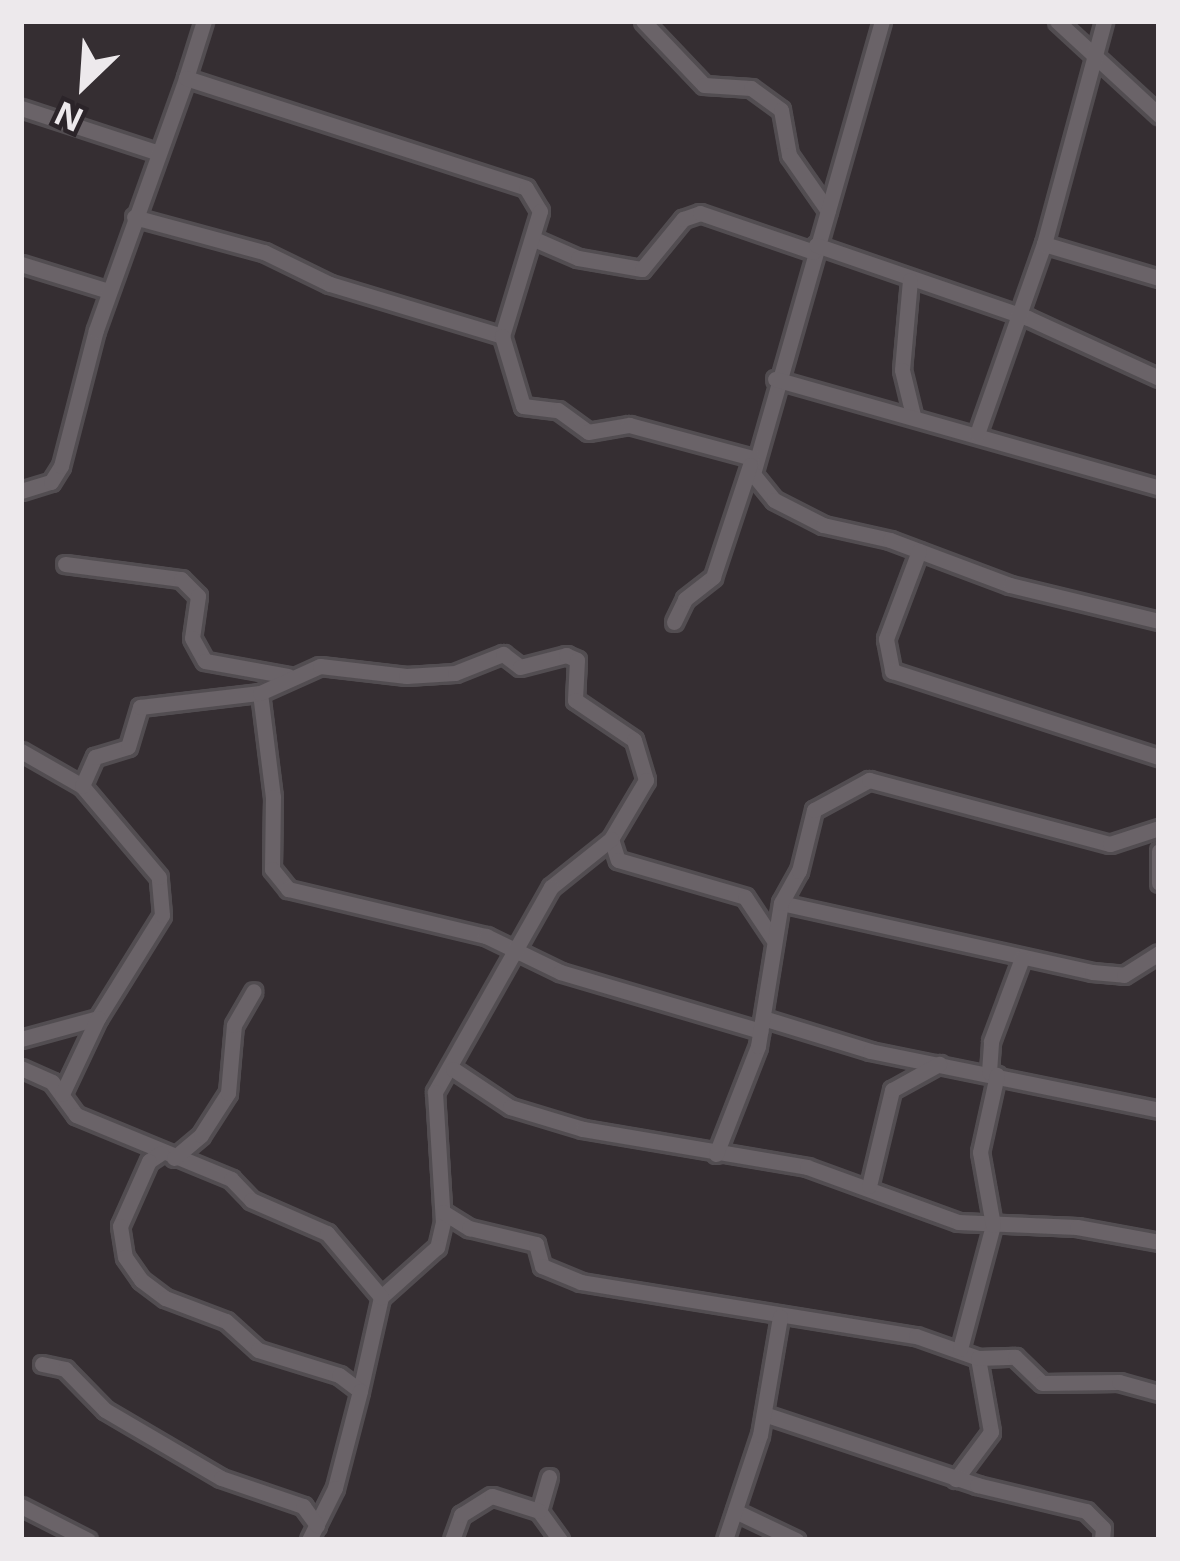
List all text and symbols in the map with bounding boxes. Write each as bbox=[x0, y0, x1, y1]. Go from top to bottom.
north arrow bbox=[24, 24, 144, 144]
text: N bbox=[47, 91, 90, 143]

